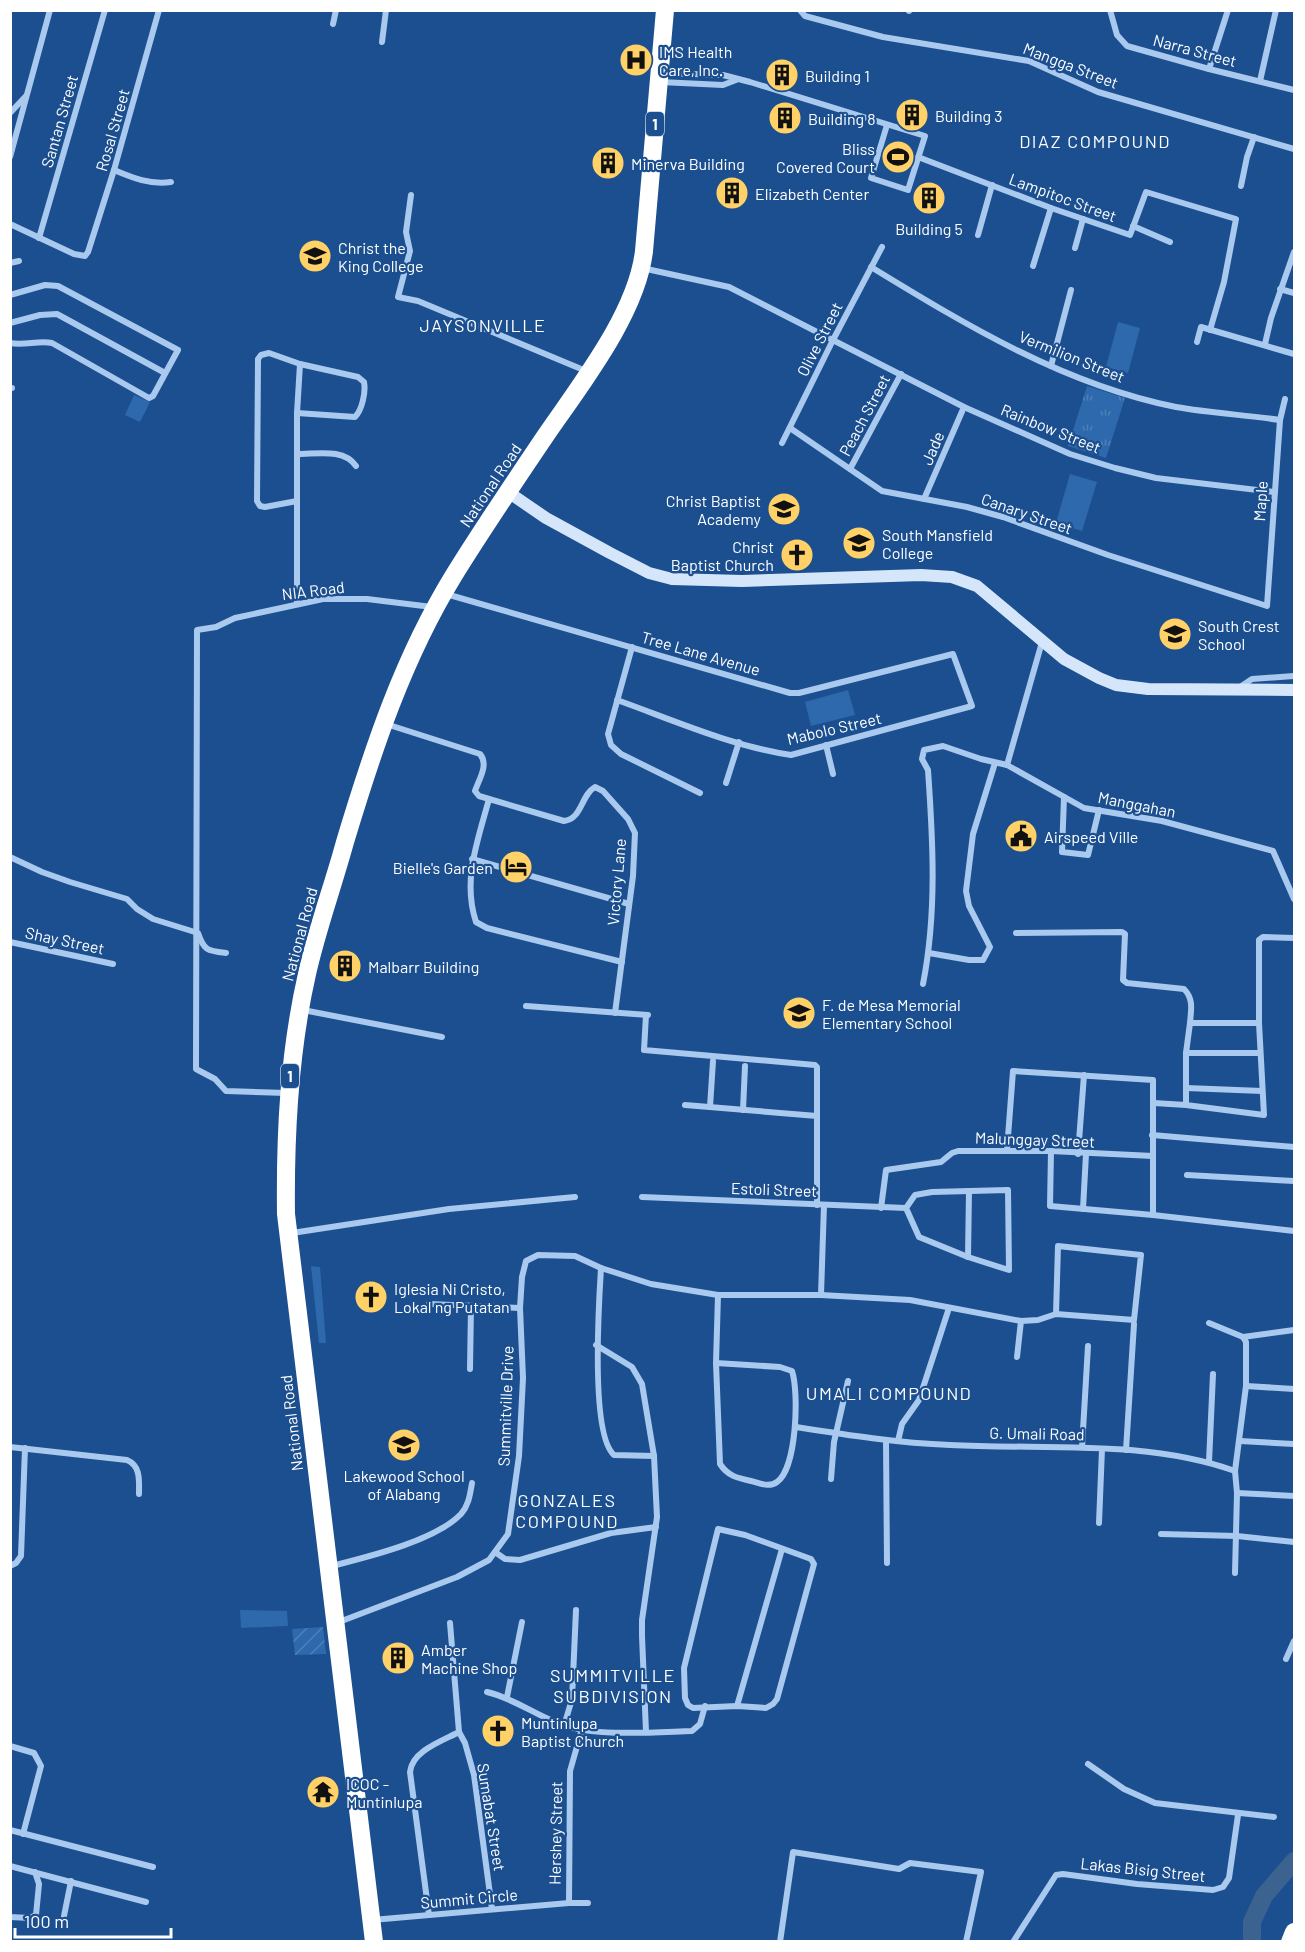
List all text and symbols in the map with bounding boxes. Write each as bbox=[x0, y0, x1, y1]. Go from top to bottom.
street label: Narra Street bbox=[1151, 30, 1239, 70]
street label: Mangga Street bbox=[1021, 38, 1121, 92]
hospital icon: IMS Health Care, Inc. bbox=[618, 42, 654, 78]
place label: IMS Health Care, Inc. bbox=[659, 42, 732, 79]
building icon: Building 1 bbox=[764, 57, 800, 93]
place label: Building 1 bbox=[805, 66, 870, 85]
street label: Santan Street bbox=[37, 72, 81, 170]
street label: Rosal Street bbox=[91, 87, 133, 173]
building icon: Building 3 bbox=[894, 97, 930, 133]
building icon: Building 8 bbox=[767, 100, 803, 136]
place label: Building 3 bbox=[935, 106, 1003, 125]
place label: Building 8 bbox=[808, 109, 876, 128]
road number: 1 bbox=[646, 112, 664, 136]
district label: DIAZ COMPOUND bbox=[1019, 130, 1171, 152]
place label: Bliss Covered Court bbox=[776, 139, 875, 176]
sports icon: Bliss Covered Court bbox=[880, 139, 916, 175]
building icon: Minerva Building bbox=[590, 145, 626, 181]
place label: Minerva Building bbox=[631, 154, 745, 173]
street label: Lampitoc Street bbox=[1007, 169, 1119, 225]
building icon: Elizabeth Center bbox=[714, 175, 750, 211]
building icon: Building 5 bbox=[911, 180, 947, 216]
place label: Elizabeth Center bbox=[755, 184, 869, 203]
place label: Building 5 bbox=[895, 219, 963, 238]
school or university icon: Christ the King College bbox=[297, 238, 333, 274]
place label: Christ the King College bbox=[338, 238, 424, 275]
street label: Olive Street bbox=[792, 299, 846, 379]
district label: JAYSONVILLE bbox=[420, 314, 546, 336]
street label: Vermilion Street bbox=[1016, 326, 1128, 386]
street label: Peach Street bbox=[835, 371, 893, 459]
street label: Rainbow Street bbox=[998, 399, 1104, 457]
street label: Jade bbox=[916, 428, 948, 468]
street label: National Road bbox=[455, 440, 525, 530]
street label: Maple bbox=[1249, 480, 1271, 522]
street label: Canary Street bbox=[979, 489, 1075, 537]
place label: Christ Baptist Academy bbox=[666, 491, 762, 528]
school or university icon: Christ Baptist Academy bbox=[766, 491, 802, 527]
school or university icon: South Mansfield College bbox=[841, 525, 877, 561]
place label: South Mansfield College bbox=[882, 525, 993, 562]
place label: Christ Baptist Church bbox=[671, 537, 774, 574]
church icon: Christ Baptist Church bbox=[779, 537, 815, 573]
street label: NIA Road bbox=[280, 577, 346, 603]
school or university icon: South Crest School bbox=[1157, 616, 1193, 652]
place label: South Crest School bbox=[1198, 616, 1280, 653]
street label: Tree Lane Avenue bbox=[639, 627, 763, 679]
street label: Mabolo Street bbox=[785, 708, 883, 748]
street label: Manggahan bbox=[1096, 787, 1178, 821]
public building icon: Airspeed Ville bbox=[1003, 818, 1039, 854]
place label: Airspeed Ville bbox=[1044, 827, 1138, 846]
street label: Victory Lane bbox=[603, 838, 629, 926]
hotel icon: Bielle's Garden bbox=[498, 849, 534, 885]
place label: Bielle's Garden bbox=[393, 858, 493, 877]
street label: National Road bbox=[277, 885, 321, 983]
street label: Shay Street bbox=[24, 922, 106, 958]
building icon: Malbarr Building bbox=[327, 948, 363, 984]
place label: Malbarr Building bbox=[368, 957, 479, 976]
school or university icon: F. de Mesa Memorial Elementary School bbox=[781, 995, 817, 1031]
place label: F. de Mesa Memorial Elementary School bbox=[822, 995, 961, 1032]
road number: 1 bbox=[281, 1064, 299, 1088]
street label: Malunggay Street bbox=[975, 1127, 1095, 1151]
street label: Estoli Street bbox=[731, 1178, 817, 1200]
church icon: Iglesia Ni Cristo, Lokal ng Putatan bbox=[353, 1279, 389, 1315]
place label: Iglesia Ni Cristo, Lokal ng Putatan bbox=[394, 1279, 510, 1316]
street label: Summitville Drive bbox=[493, 1345, 517, 1467]
street label: National Road bbox=[276, 1374, 306, 1472]
district label: UMALI COMPOUND bbox=[806, 1382, 972, 1404]
street label: G. Umali Road bbox=[989, 1423, 1085, 1443]
school or university icon: Lakewood School of Alabang bbox=[386, 1427, 422, 1463]
place label: Lakewood School of Alabang bbox=[343, 1466, 465, 1503]
district label: GONZALES COMPOUND bbox=[515, 1489, 619, 1532]
building icon: Amber Machine Shop bbox=[380, 1640, 416, 1676]
place label: Amber Machine Shop bbox=[421, 1640, 517, 1677]
district label: SUMMITVILLE SUBDIVISION bbox=[550, 1664, 676, 1707]
church icon: Muntinlupa Baptist Church bbox=[480, 1713, 516, 1749]
place label: Muntinlupa Baptist Church bbox=[521, 1713, 624, 1750]
street label: Sumabat Street bbox=[474, 1762, 510, 1872]
temple icon: ICOC - Muntinlupa bbox=[305, 1774, 341, 1810]
place label: ICOC - Muntinlupa bbox=[346, 1774, 422, 1811]
street label: Hershey Street bbox=[545, 1781, 565, 1885]
street label: Lakas Bisig Street bbox=[1080, 1853, 1206, 1885]
street label: Summit Circle bbox=[420, 1884, 518, 1912]
scale bar bbox=[15, 1901, 171, 1939]
text: 100 m bbox=[24, 1910, 69, 1932]

